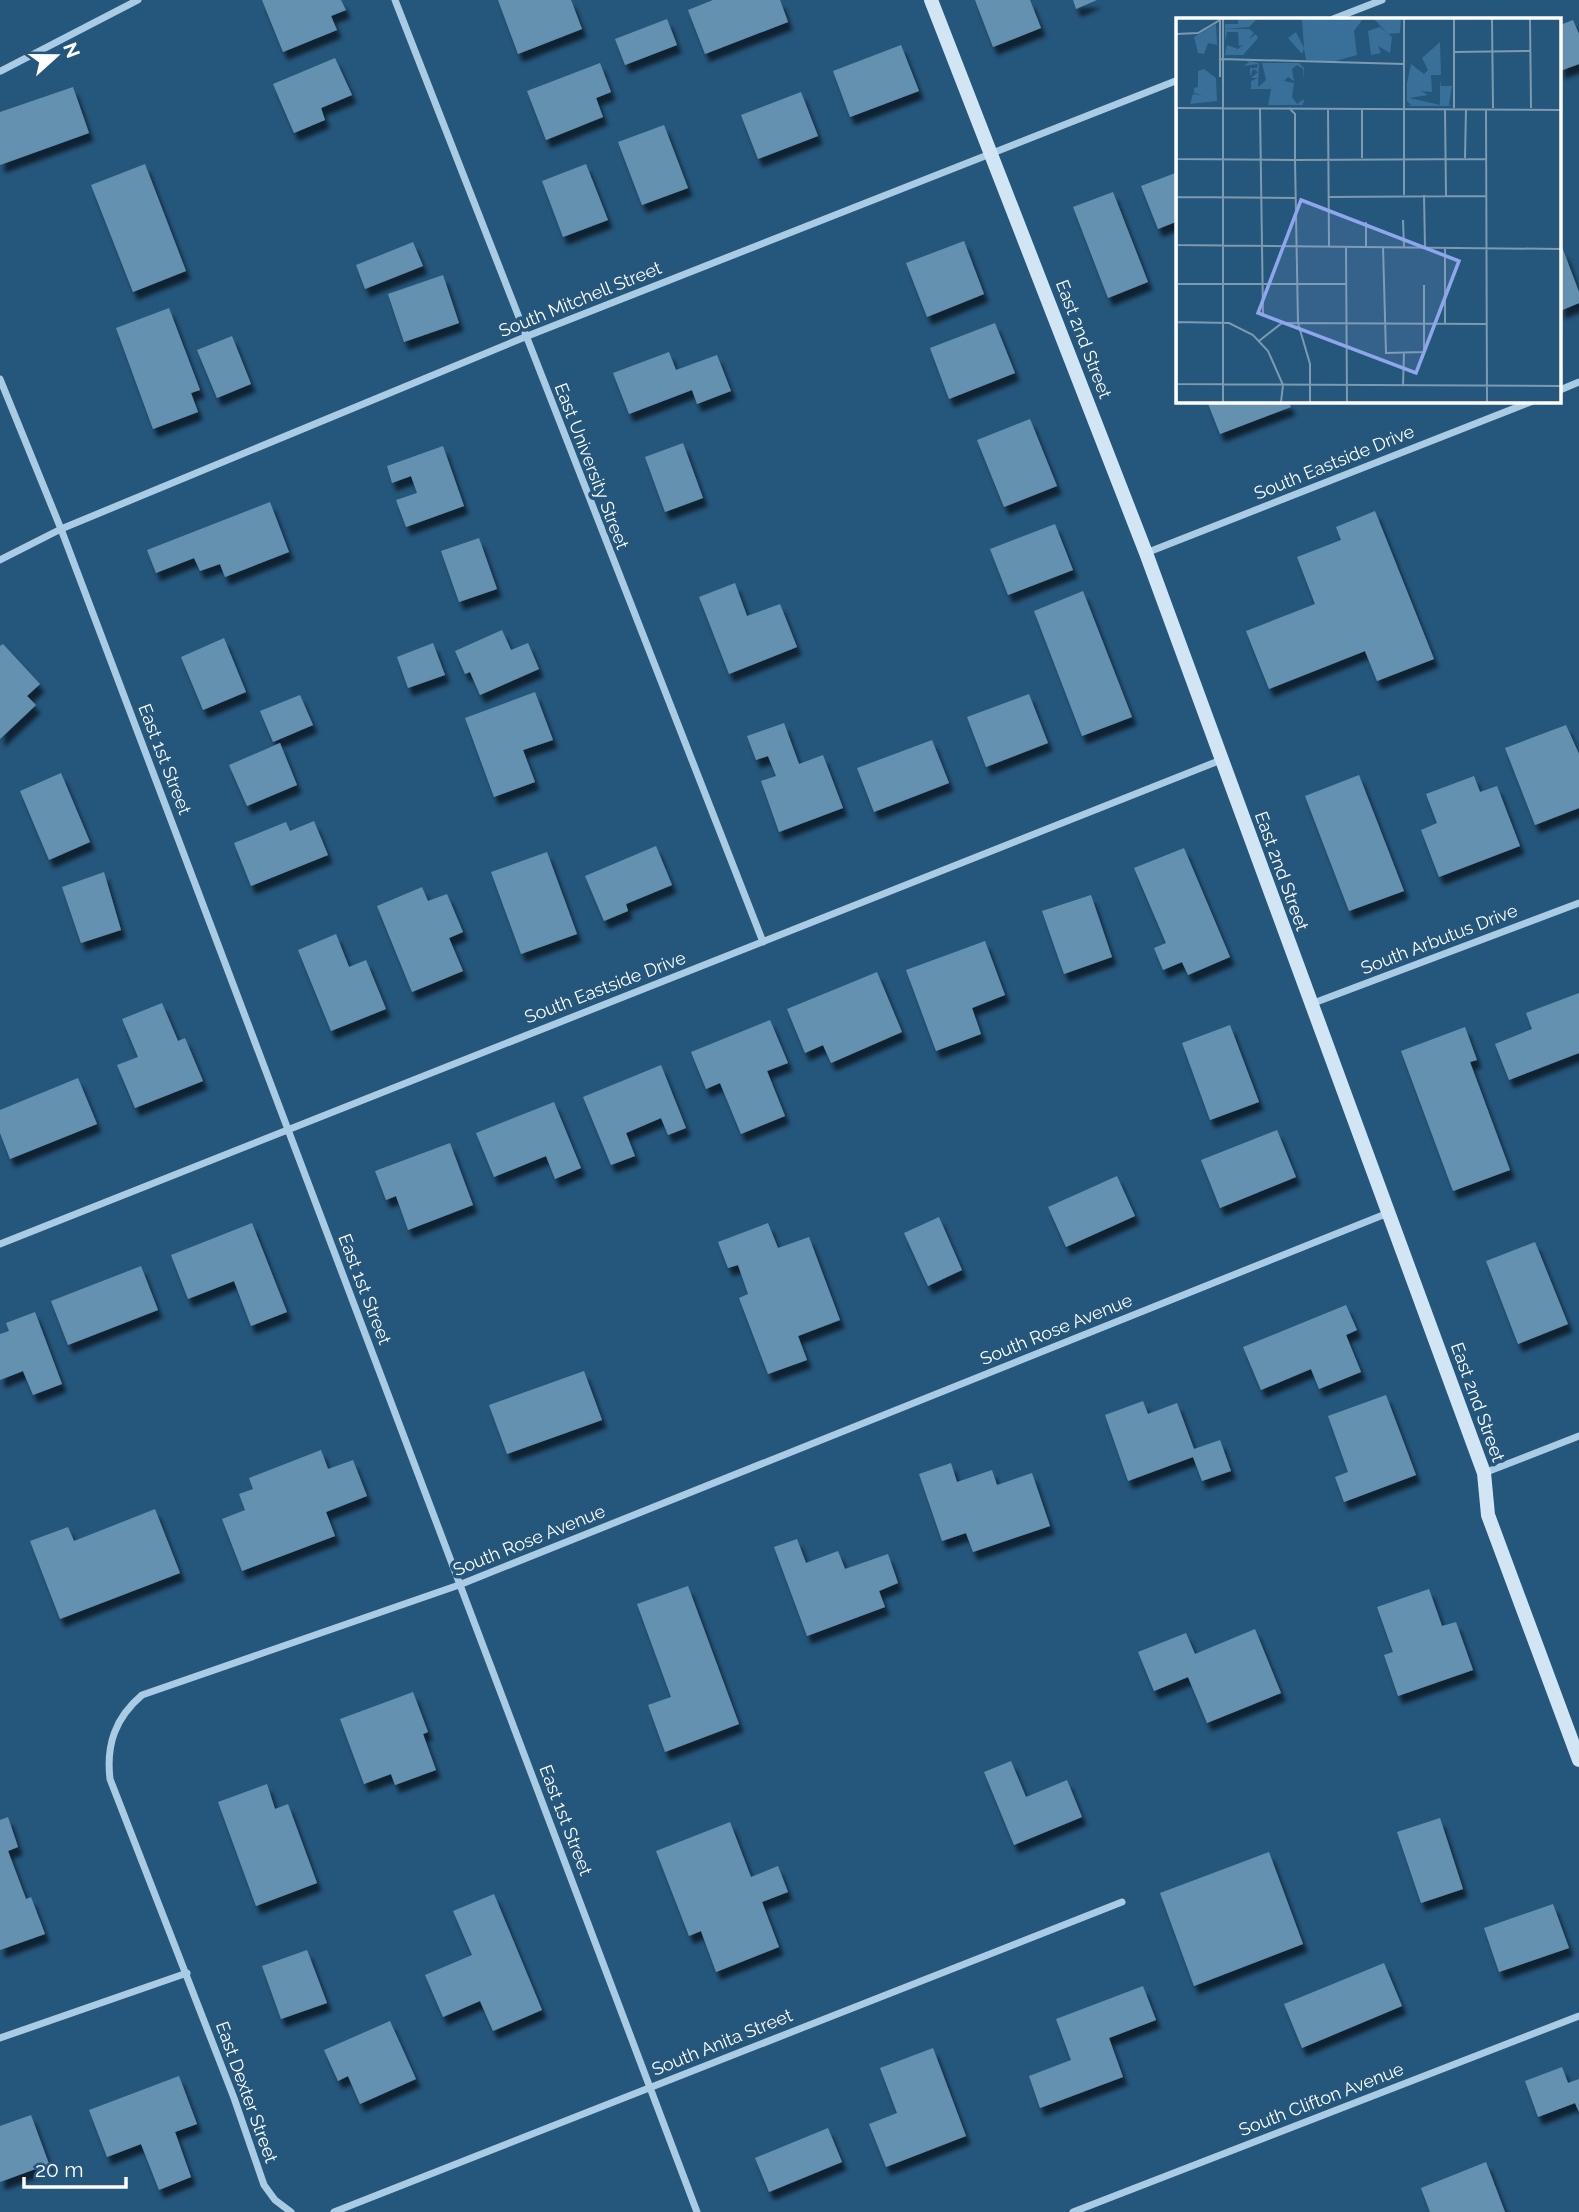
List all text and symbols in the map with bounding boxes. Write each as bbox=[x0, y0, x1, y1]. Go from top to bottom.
inset map bbox=[1176, 18, 1562, 402]
north arrow bbox=[21, 21, 91, 91]
text: N bbox=[59, 39, 85, 61]
street label: South Mitchell Street bbox=[496, 257, 664, 341]
street label: East 2nd Street bbox=[1052, 277, 1116, 401]
street label: East University Street bbox=[551, 380, 633, 552]
street label: South Eastside Drive bbox=[1251, 420, 1418, 504]
street label: East 1st Street bbox=[134, 701, 196, 817]
street label: East 2nd Street bbox=[1251, 808, 1313, 934]
street label: South Arbutus Drive bbox=[1358, 899, 1521, 979]
street label: South Eastside Drive bbox=[522, 946, 689, 1027]
street label: East 1st Street bbox=[334, 1231, 396, 1347]
street label: South Rose Avenue bbox=[977, 1289, 1135, 1369]
street label: East 2nd Street bbox=[1447, 1339, 1509, 1465]
street label: South Rose Avenue bbox=[450, 1500, 608, 1580]
street label: East 1st Street bbox=[535, 1762, 597, 1878]
street label: South Anita Street bbox=[649, 2004, 795, 2080]
street label: East Dexter Street bbox=[212, 2018, 282, 2166]
street label: South Clifton Avenue bbox=[1236, 2058, 1407, 2140]
scale bar bbox=[24, 2146, 126, 2190]
text: 20 m bbox=[35, 2157, 83, 2182]

